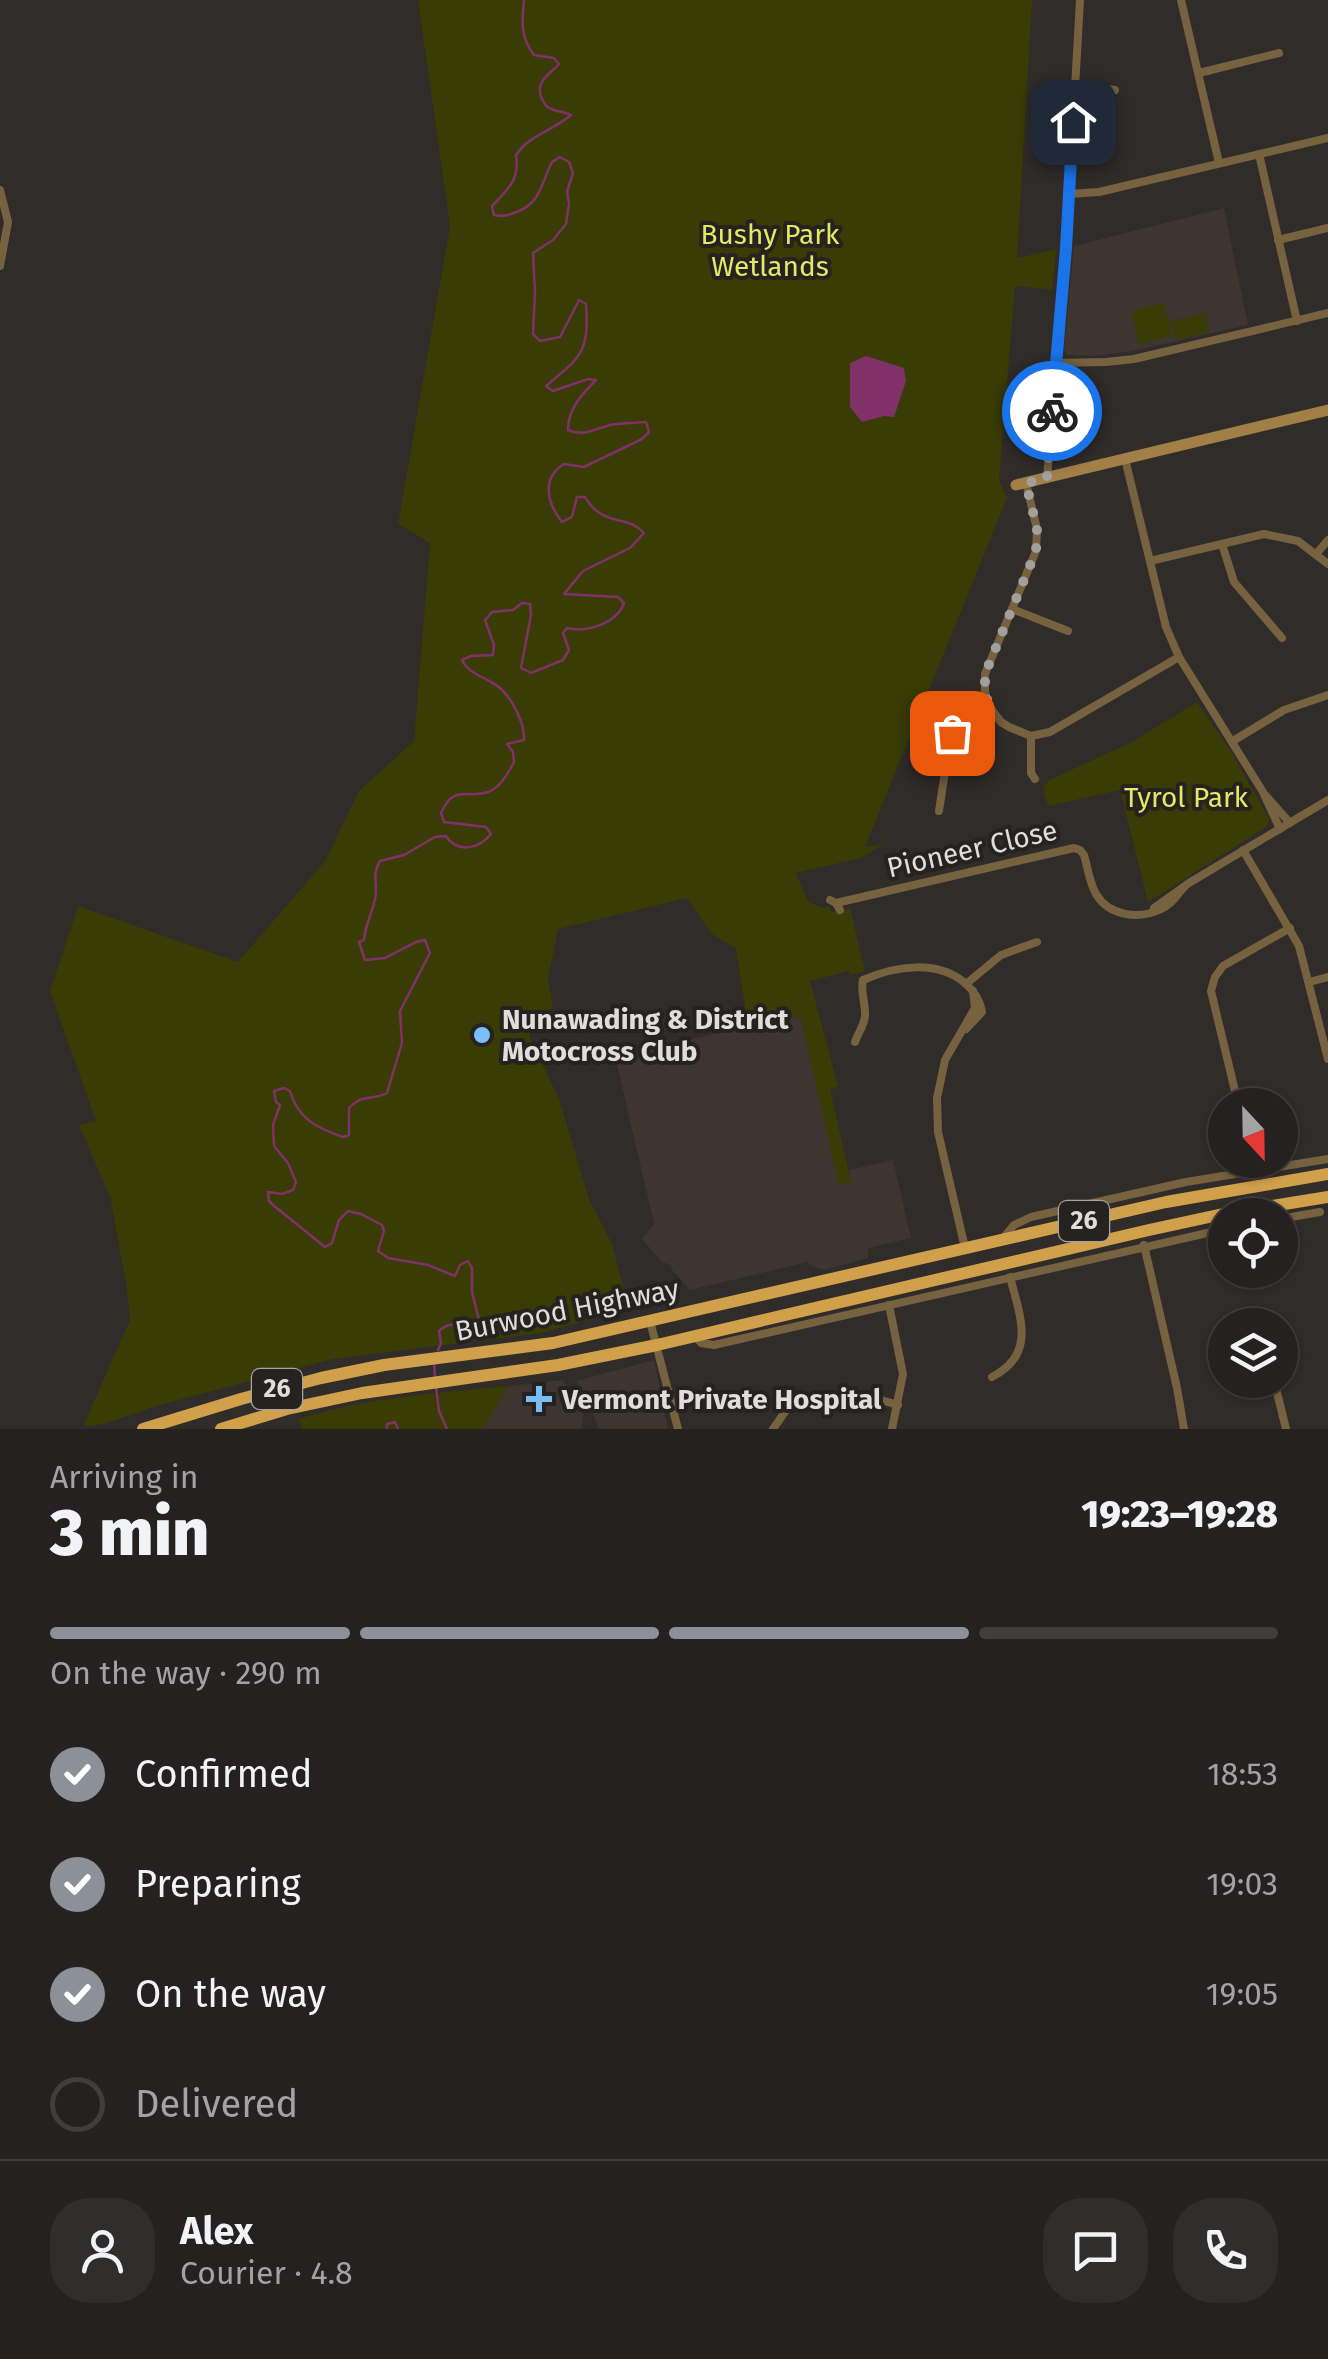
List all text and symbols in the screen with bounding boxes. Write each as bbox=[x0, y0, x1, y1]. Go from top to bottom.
pin bbox=[1031, 80, 1116, 165]
icon: home bbox=[1046, 95, 1101, 150]
park label: Bushy Park Wetlands bbox=[701, 218, 840, 283]
courier bbox=[1002, 361, 1102, 461]
icon: bike bbox=[1025, 384, 1080, 439]
pin bbox=[910, 691, 995, 776]
icon: bag bbox=[925, 706, 980, 761]
park label: Tyrol Park bbox=[1124, 781, 1249, 814]
street label: Pioneer Close bbox=[884, 813, 1060, 885]
place label: Nunawading & District Motocross Club bbox=[502, 1003, 790, 1068]
marker: Nunawading & District Motocross Club bbox=[471, 1024, 493, 1046]
north arrow bbox=[1208, 1088, 1298, 1178]
map controls bbox=[1208, 1088, 1298, 1398]
button: locate bbox=[1208, 1198, 1298, 1288]
road number: 26 bbox=[1059, 1201, 1109, 1241]
street label: Burwood Highway bbox=[452, 1272, 682, 1348]
button: layers bbox=[1208, 1308, 1298, 1398]
road number: 26 bbox=[252, 1369, 302, 1409]
place label: Vermont Private Hospital bbox=[561, 1383, 882, 1416]
marker: Vermont Private Hospital bbox=[526, 1386, 552, 1412]
text: Arriving in bbox=[50, 1458, 198, 1496]
text: 19:23–19:28 bbox=[1081, 1491, 1278, 1537]
text: 3 min bbox=[50, 1494, 209, 1572]
text: On the way · 290 m bbox=[50, 1654, 322, 1692]
icon: check bbox=[50, 1747, 105, 1802]
text: Confirmed bbox=[135, 1751, 313, 1797]
text: 18:53 bbox=[1207, 1755, 1278, 1793]
icon: check bbox=[50, 1857, 105, 1912]
text: Preparing bbox=[135, 1861, 301, 1907]
text: 19:03 bbox=[1206, 1865, 1278, 1903]
icon: check bbox=[50, 1967, 105, 2022]
text: On the way bbox=[135, 1971, 326, 2017]
text: 19:05 bbox=[1206, 1975, 1278, 2013]
text: Delivered bbox=[135, 2081, 298, 2127]
button: person bbox=[50, 2198, 155, 2303]
button: chat bbox=[1043, 2198, 1148, 2303]
button: phone bbox=[1173, 2198, 1278, 2303]
text: Alex bbox=[180, 2208, 253, 2254]
text: Courier · 4.8 bbox=[180, 2254, 353, 2292]

